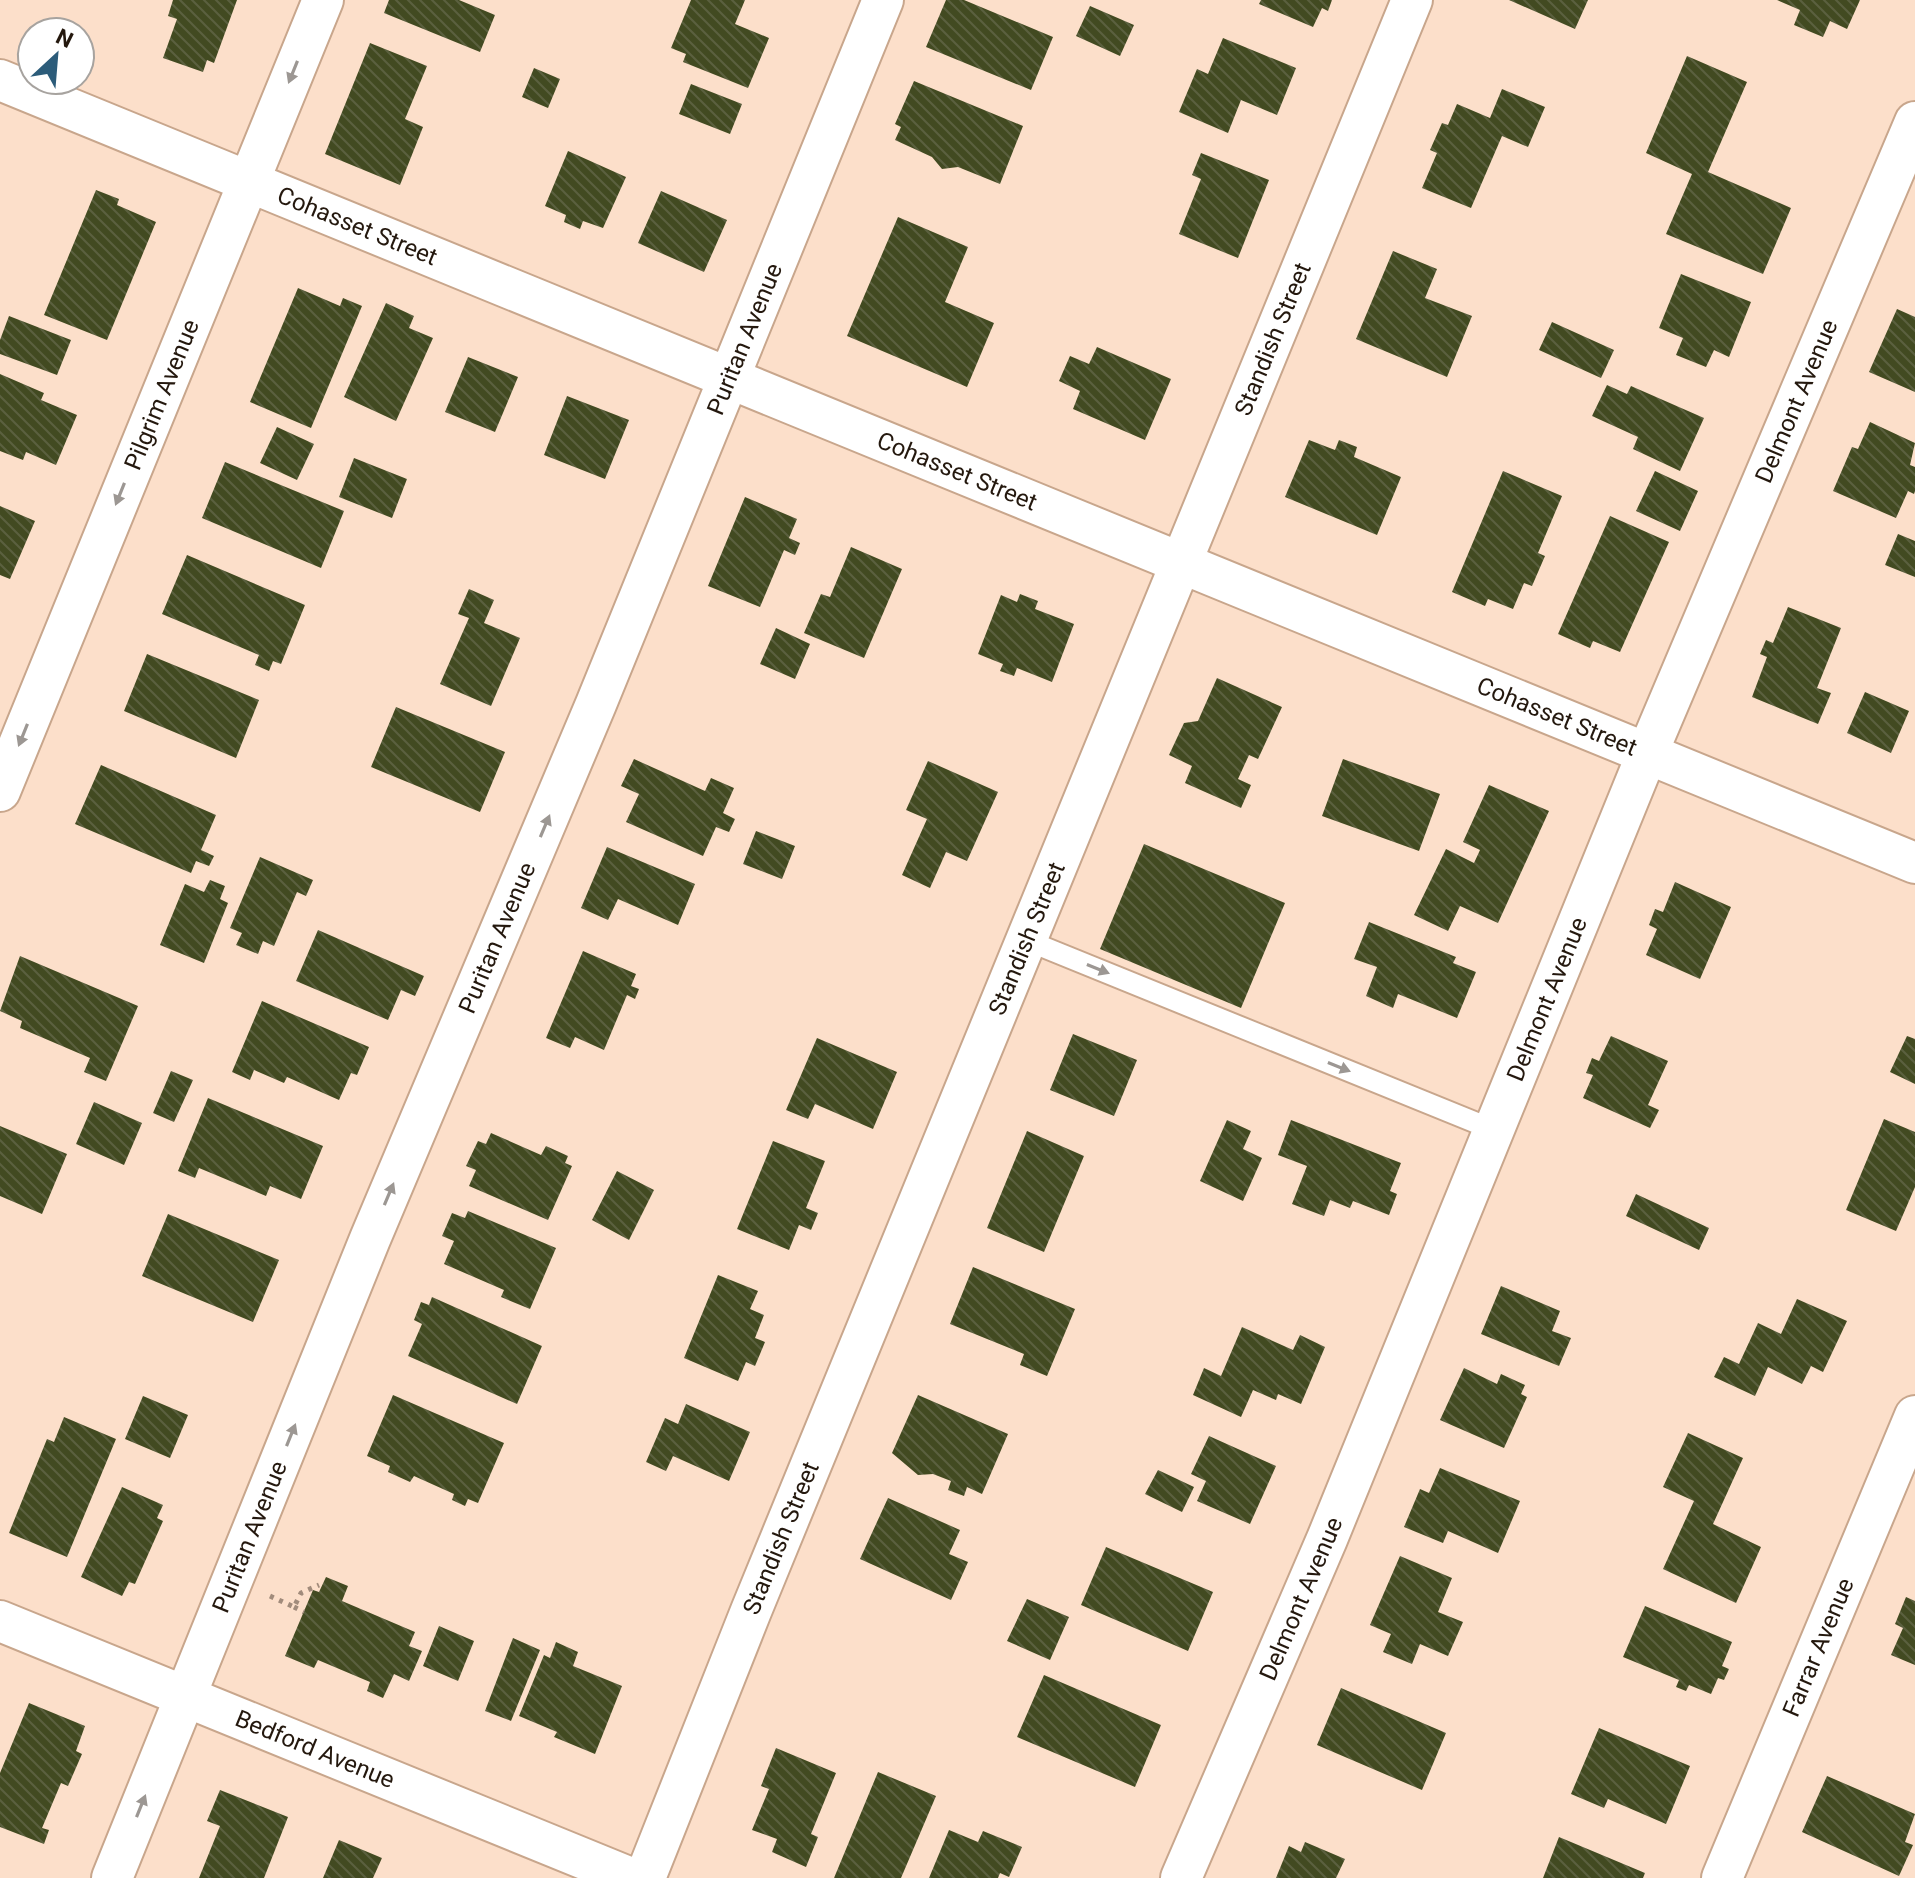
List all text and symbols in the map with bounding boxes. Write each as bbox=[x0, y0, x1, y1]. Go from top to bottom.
north arrow bbox=[16, 16, 96, 96]
text: N bbox=[52, 24, 77, 53]
one-way arrow bbox=[287, 60, 300, 84]
street label: Cohasset Street bbox=[273, 181, 442, 271]
street label: Standish Street bbox=[1229, 258, 1317, 420]
street label: Puritan Avenue bbox=[701, 259, 788, 419]
street label: Pilgrim Avenue bbox=[119, 315, 205, 474]
street label: Delmont Avenue bbox=[1750, 315, 1844, 487]
street label: Cohasset Street bbox=[873, 426, 1041, 517]
one-way arrow bbox=[113, 482, 126, 506]
street label: Cohasset Street bbox=[1473, 671, 1641, 762]
one-way arrow bbox=[16, 723, 29, 747]
one-way arrow bbox=[538, 814, 551, 837]
street label: Puritan Avenue bbox=[453, 858, 541, 1018]
street label: Standish Street bbox=[983, 858, 1071, 1019]
street label: Delmont Avenue bbox=[1501, 913, 1593, 1085]
one-way arrow bbox=[1086, 963, 1110, 976]
one-way arrow bbox=[1327, 1061, 1351, 1074]
one-way arrow bbox=[383, 1182, 396, 1206]
one-way arrow bbox=[285, 1423, 298, 1447]
street label: Puritan Avenue bbox=[207, 1457, 293, 1617]
street label: Standish Street bbox=[737, 1457, 825, 1619]
street label: Delmont Avenue bbox=[1254, 1513, 1348, 1685]
street label: Farrar Avenue bbox=[1777, 1574, 1860, 1721]
street label: Bedford Avenue bbox=[231, 1704, 399, 1794]
one-way arrow bbox=[135, 1794, 148, 1818]

